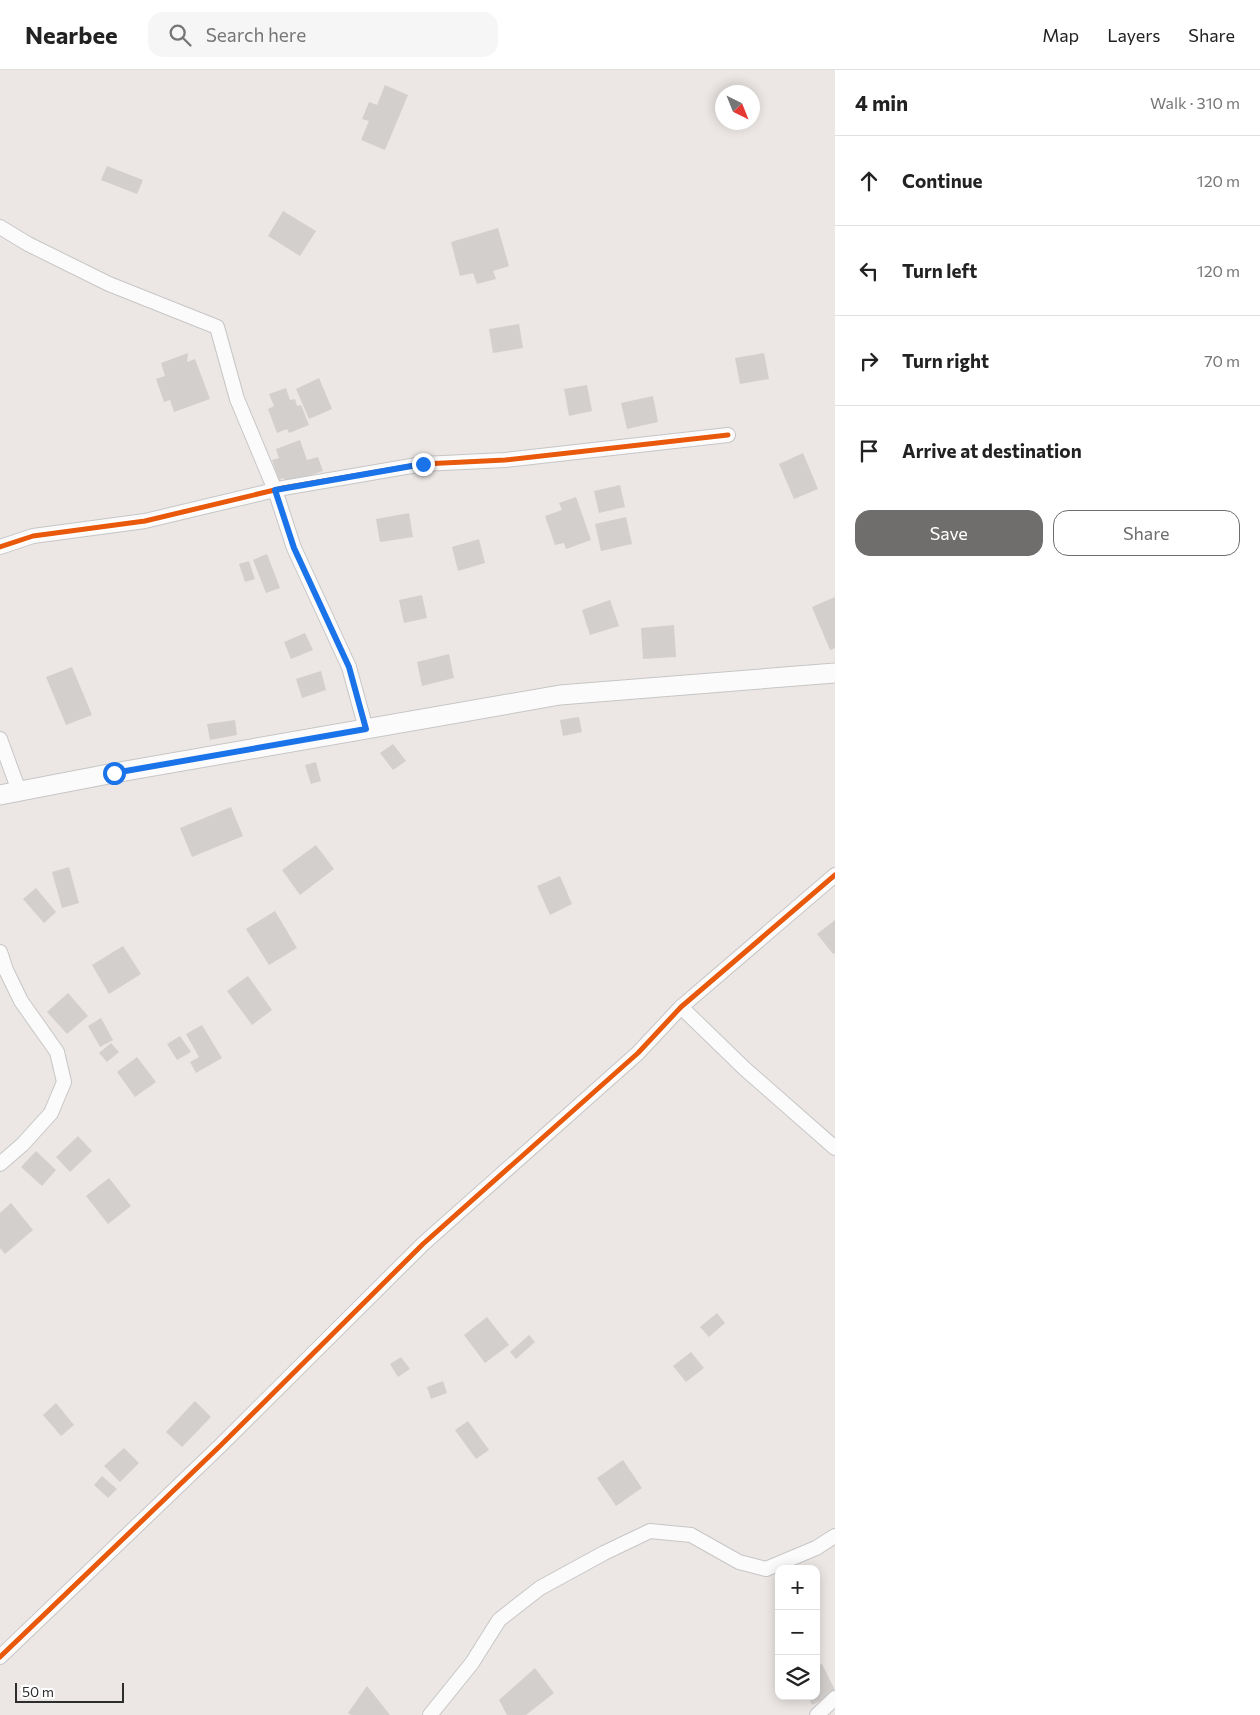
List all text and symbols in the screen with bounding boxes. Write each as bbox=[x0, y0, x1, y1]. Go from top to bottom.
search box bbox=[148, 12, 498, 57]
text: Nearbee bbox=[25, 20, 118, 49]
icon: search bbox=[166, 21, 194, 49]
text: Search here bbox=[206, 23, 306, 46]
text: Map bbox=[1042, 24, 1079, 46]
text: Layers bbox=[1107, 24, 1160, 46]
text: Share bbox=[1188, 24, 1235, 46]
north arrow bbox=[715, 85, 760, 130]
text: 4 min bbox=[855, 90, 908, 115]
text: Walk · 310 m bbox=[1150, 93, 1240, 112]
icon: ahead bbox=[855, 167, 883, 195]
text: Continue bbox=[902, 169, 982, 192]
text: 120 m bbox=[1197, 171, 1240, 190]
icon: left bbox=[855, 257, 883, 285]
text: Turn left bbox=[902, 259, 977, 282]
text: 120 m bbox=[1197, 261, 1240, 280]
icon: right bbox=[855, 347, 883, 375]
text: Turn right bbox=[902, 349, 989, 372]
text: 70 m bbox=[1204, 351, 1240, 370]
icon: arrive bbox=[855, 437, 883, 465]
text: Arrive at destination bbox=[902, 439, 1082, 462]
route end bbox=[412, 453, 435, 476]
button: Save bbox=[855, 510, 1043, 556]
button: Share bbox=[1053, 510, 1240, 556]
route start bbox=[103, 762, 126, 785]
map controls bbox=[775, 1565, 820, 1700]
button: + bbox=[775, 1565, 820, 1610]
button: − bbox=[775, 1610, 820, 1655]
button: layers bbox=[775, 1655, 820, 1700]
scale bar bbox=[15, 1680, 124, 1703]
text: 50 m bbox=[22, 1683, 54, 1700]

